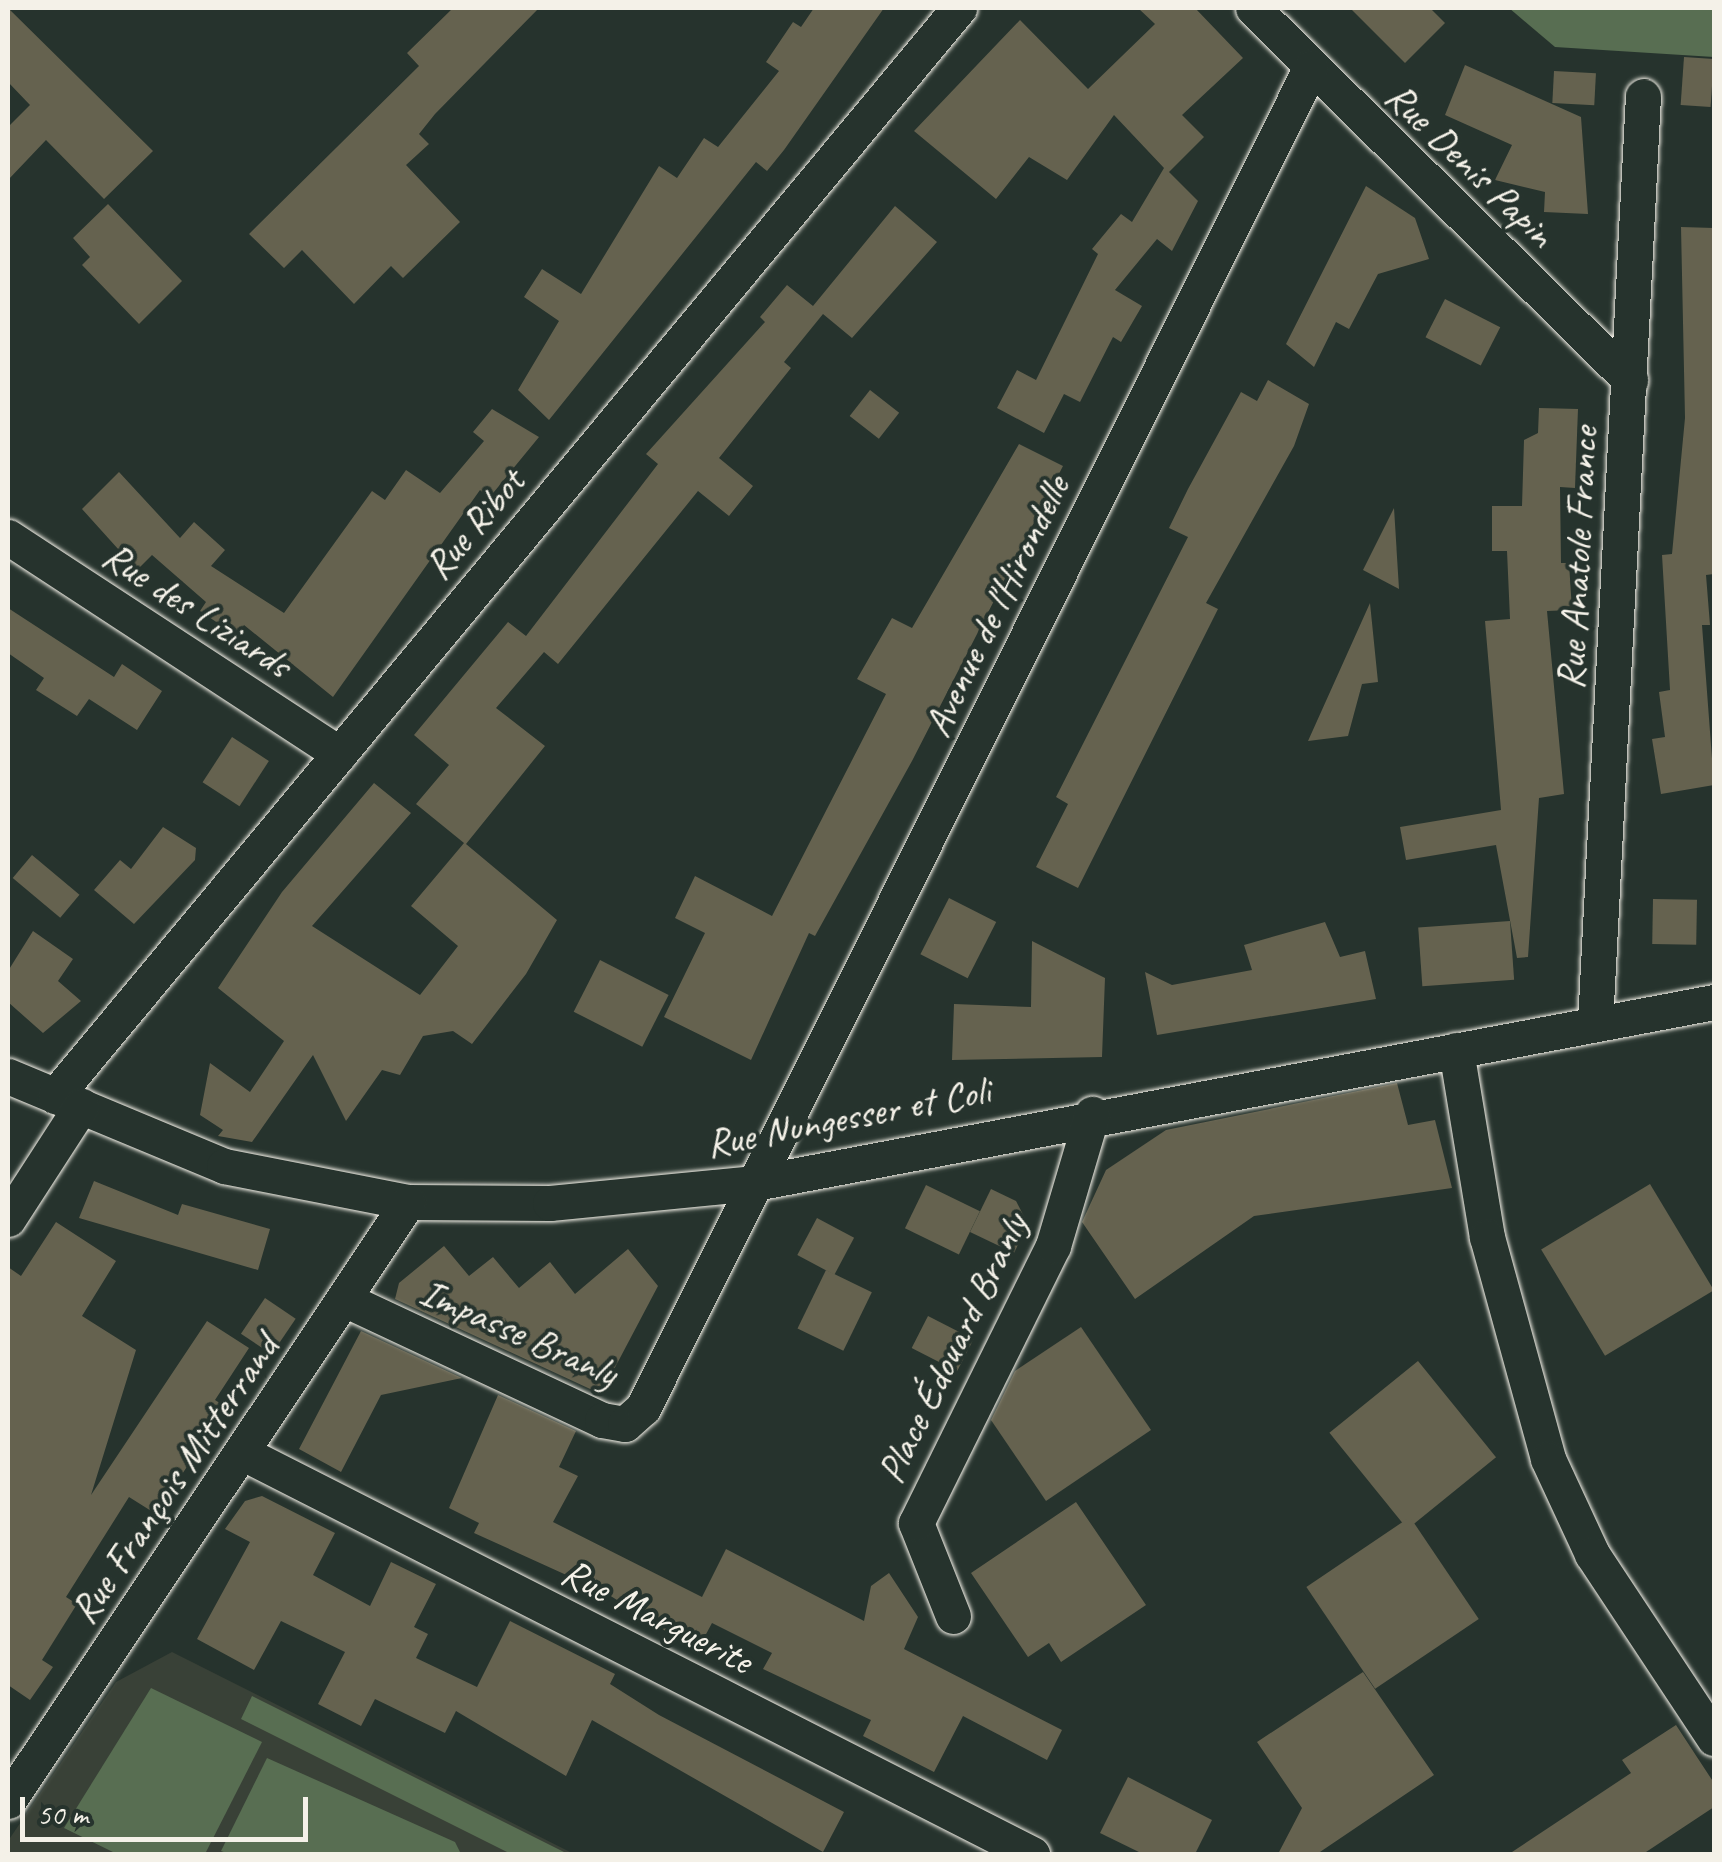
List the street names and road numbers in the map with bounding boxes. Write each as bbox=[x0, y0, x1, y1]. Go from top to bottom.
street label: Rue Denis Papin bbox=[1375, 72, 1565, 258]
street label: Rue Anatole France bbox=[1546, 424, 1608, 692]
street label: Rue Ribot bbox=[413, 458, 535, 590]
street label: Avenue de l'Hirondelle bbox=[912, 468, 1080, 744]
street label: Rue des Liziards bbox=[94, 531, 300, 689]
street label: Rue Nungesser et Coli bbox=[701, 1066, 995, 1168]
street label: Place Édouard Branly bbox=[866, 1206, 1038, 1490]
street label: Impasse Branly bbox=[412, 1267, 626, 1397]
street label: Rue François Mitterrand bbox=[59, 1325, 289, 1633]
street label: Rue Marguerite bbox=[553, 1547, 761, 1685]

